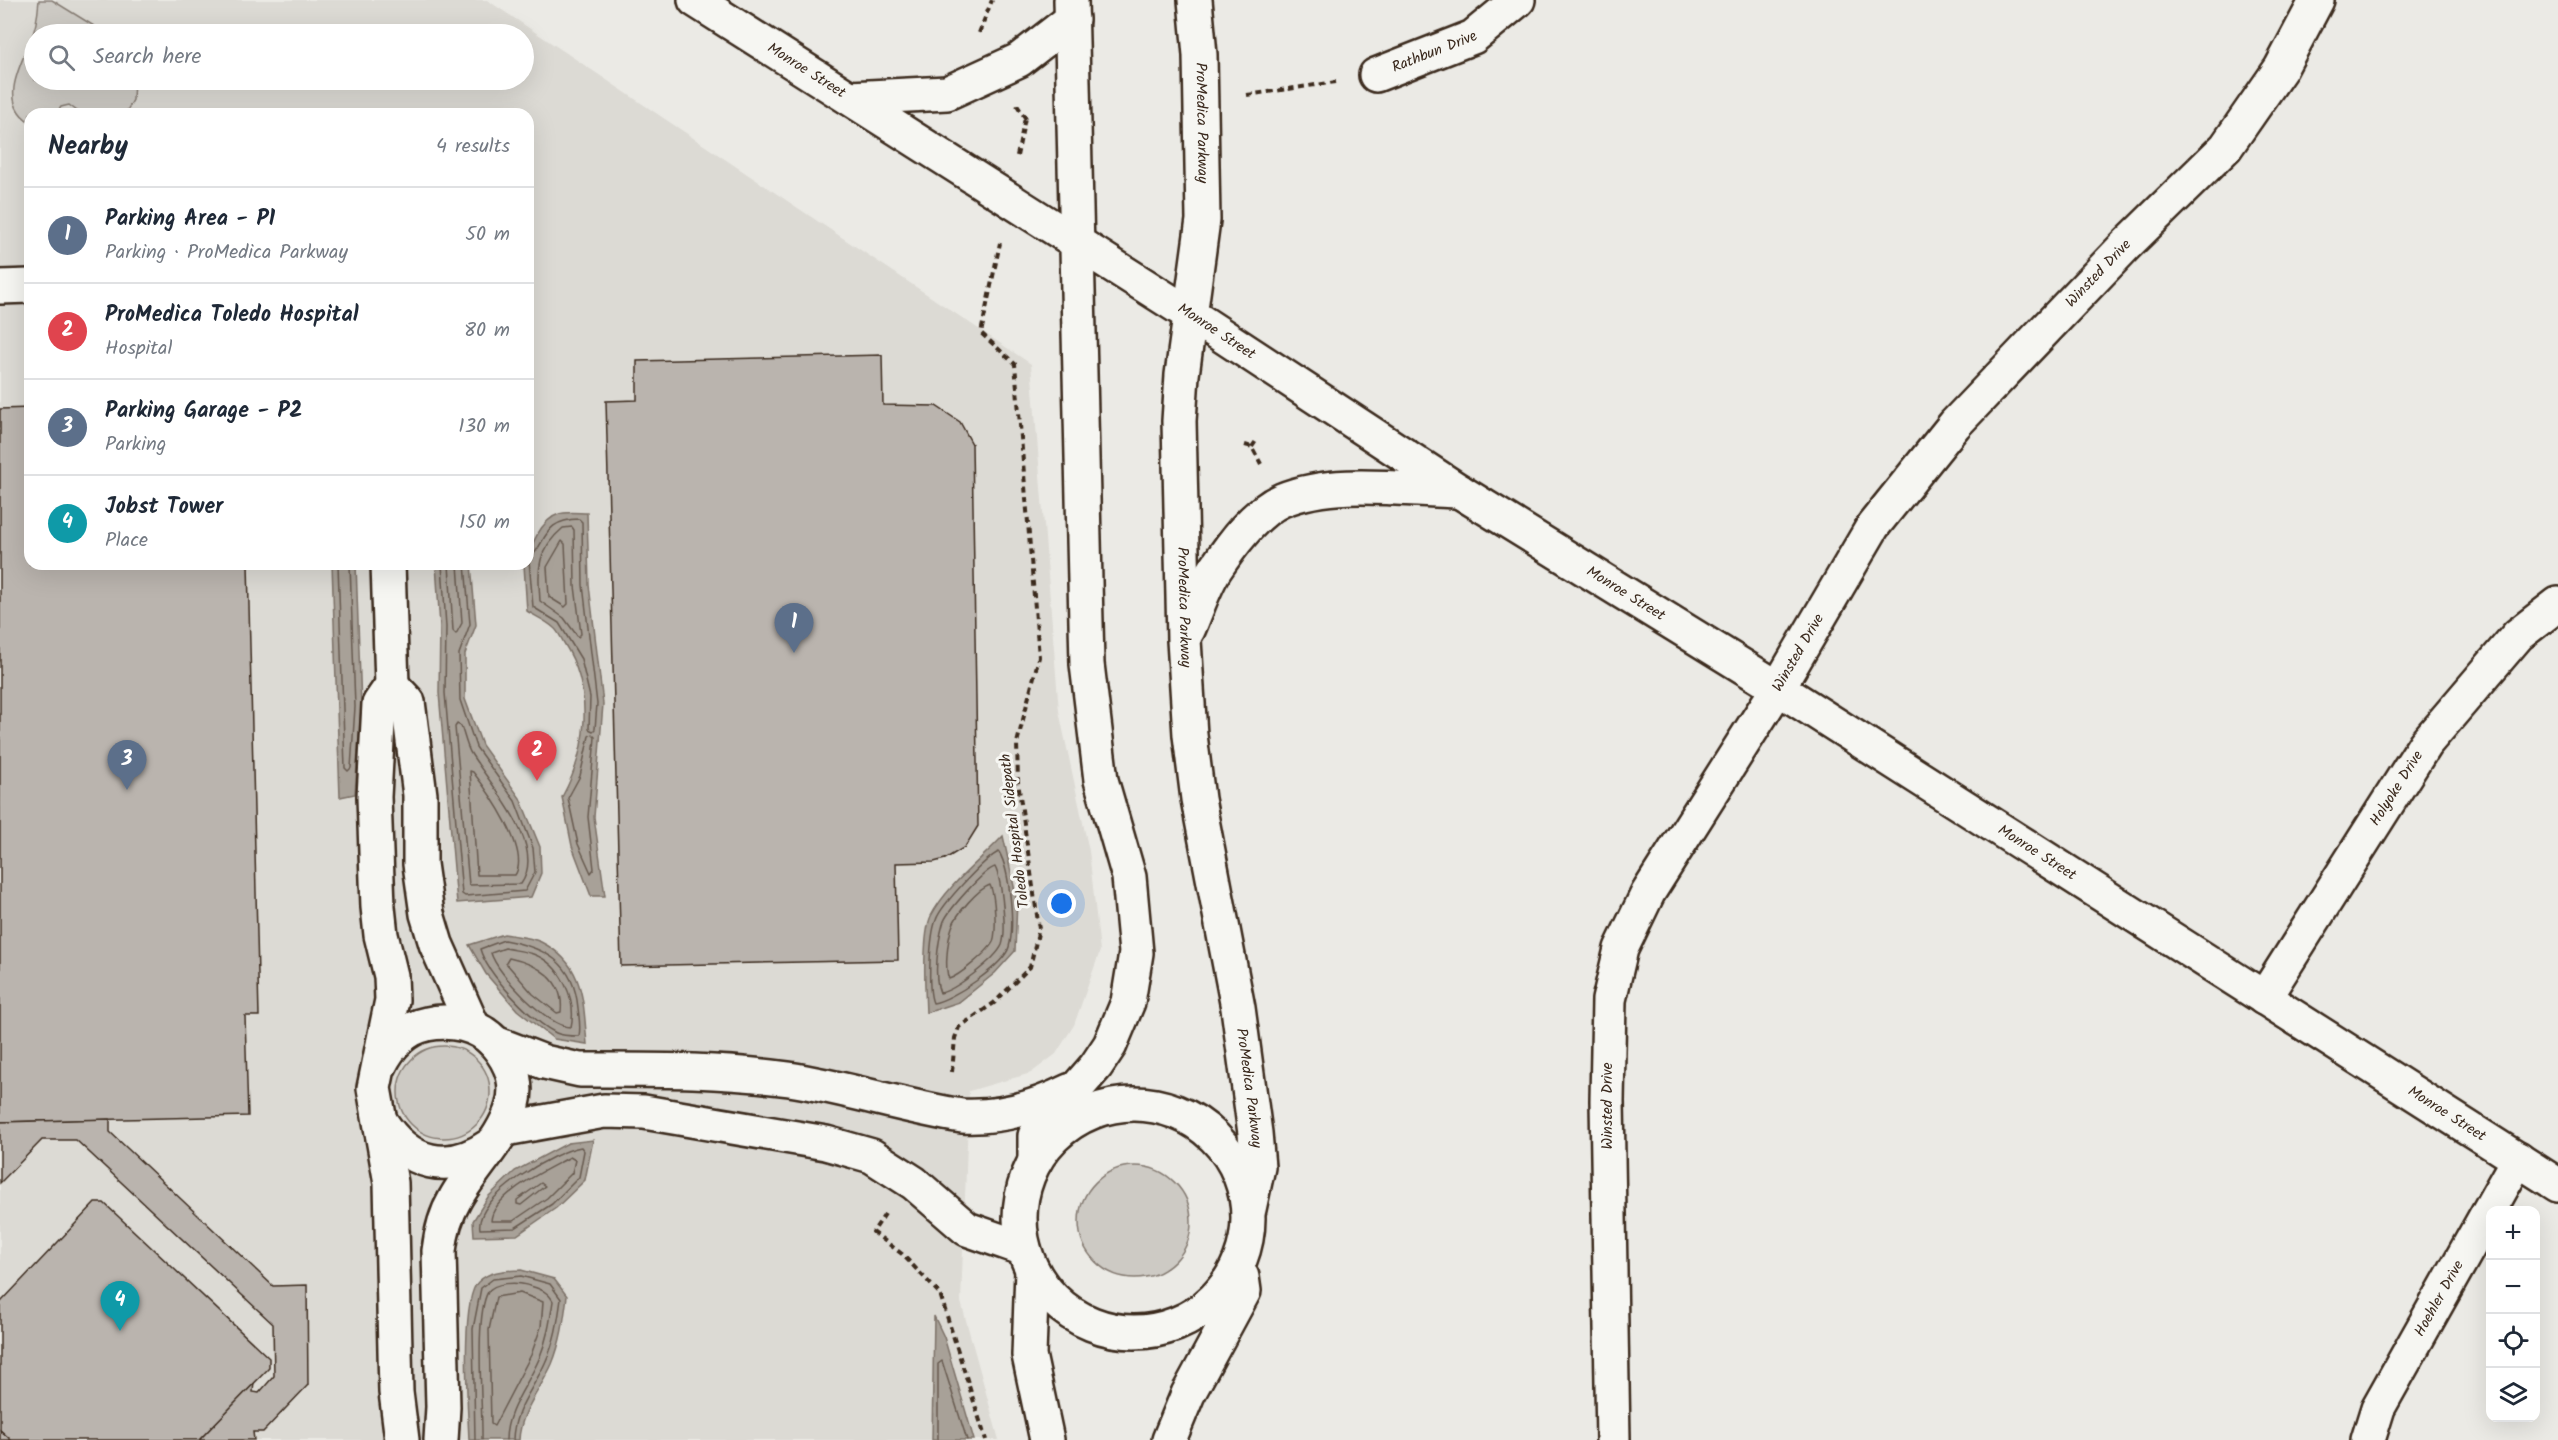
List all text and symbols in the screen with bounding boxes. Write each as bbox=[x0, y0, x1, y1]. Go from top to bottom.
search box bbox=[24, 24, 534, 90]
street label: Rathbun Drive bbox=[1388, 25, 1484, 80]
street label: Monroe Street bbox=[762, 37, 851, 105]
text: Search here bbox=[93, 40, 201, 75]
icon: search bbox=[45, 41, 78, 74]
street label: ProMedica Parkway bbox=[1188, 62, 1214, 184]
text: Nearby bbox=[48, 126, 128, 168]
text: 4 results bbox=[436, 131, 510, 163]
text: Parking Area - P1 bbox=[105, 202, 275, 237]
text: 1 bbox=[64, 219, 71, 251]
text: 50 m bbox=[465, 219, 510, 251]
street label: Winsted Drive bbox=[2060, 233, 2137, 313]
text: Parking · ProMedica Parkway bbox=[105, 237, 348, 269]
street label: Monroe Street bbox=[1173, 297, 1260, 366]
text: ProMedica Toledo Hospital bbox=[105, 298, 359, 333]
text: 2 bbox=[62, 315, 73, 347]
text: 80 m bbox=[464, 315, 510, 347]
text: Hospital bbox=[105, 333, 172, 365]
text: Parking Garage - P2 bbox=[105, 394, 302, 429]
text: 3 bbox=[62, 411, 73, 443]
text: 130 m bbox=[458, 411, 510, 443]
text: Parking bbox=[105, 429, 166, 461]
text: Jobst Tower bbox=[105, 490, 223, 525]
text: 4 bbox=[62, 507, 73, 539]
text: 150 m bbox=[459, 507, 510, 539]
text: Place bbox=[105, 525, 148, 557]
street label: ProMedica Parkway bbox=[1170, 547, 1198, 669]
street label: Monroe Street bbox=[1581, 560, 1670, 628]
pin: 1 bbox=[774, 604, 814, 653]
street label: Winsted Drive bbox=[1766, 609, 1831, 697]
pin: 2 bbox=[518, 732, 556, 781]
pin: 3 bbox=[108, 740, 146, 790]
street label: Holyoke Drive bbox=[2364, 746, 2430, 831]
street label: Toledo Hospital Sidepath bbox=[994, 752, 1036, 910]
street label: Monroe Street bbox=[1993, 819, 2081, 887]
your location bbox=[1047, 889, 1076, 918]
street label: ProMedica Parkway bbox=[1229, 1027, 1268, 1150]
street label: Winsted Drive bbox=[1596, 1062, 1620, 1150]
street label: Monroe Street bbox=[2403, 1080, 2491, 1148]
map controls bbox=[2486, 1206, 2540, 1422]
button: + bbox=[2486, 1206, 2540, 1260]
street label: Hoehler Drive bbox=[2408, 1256, 2471, 1341]
button: − bbox=[2486, 1260, 2540, 1314]
pin: 4 bbox=[100, 1282, 140, 1331]
button: locate bbox=[2486, 1314, 2540, 1368]
button: layers bbox=[2486, 1368, 2540, 1422]

